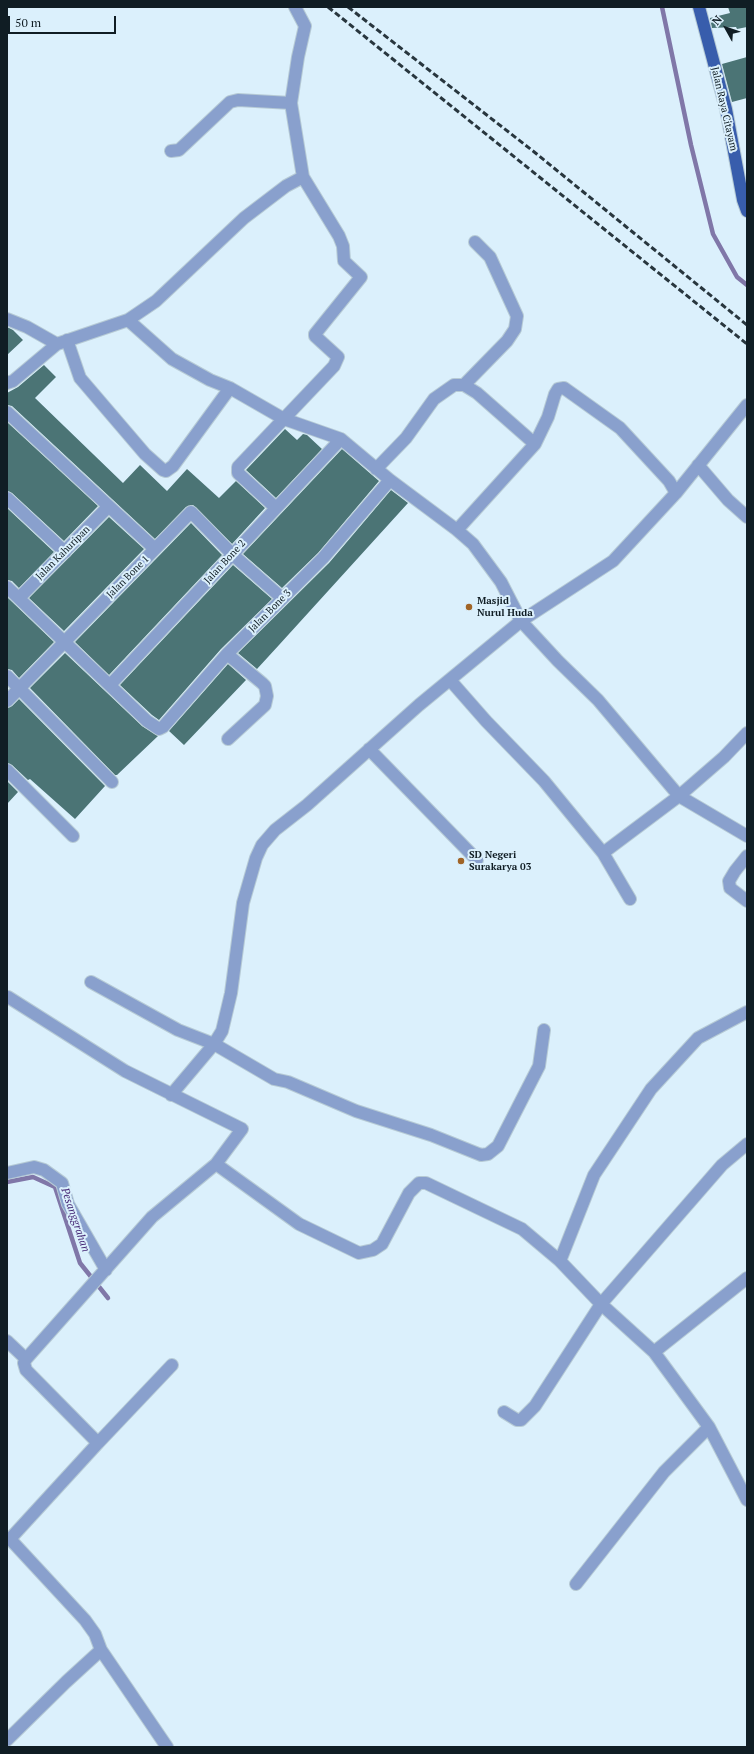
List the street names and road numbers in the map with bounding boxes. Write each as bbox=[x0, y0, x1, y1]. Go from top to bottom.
street label: Jalan Raya Citayam bbox=[709, 66, 739, 152]
street label: Jalan Kahuripan bbox=[33, 523, 93, 583]
street label: Jalan Bone 2 bbox=[202, 538, 248, 586]
street label: Jalan Bone 1 bbox=[104, 553, 152, 601]
street label: Jalan Bone 3 bbox=[246, 587, 294, 635]

